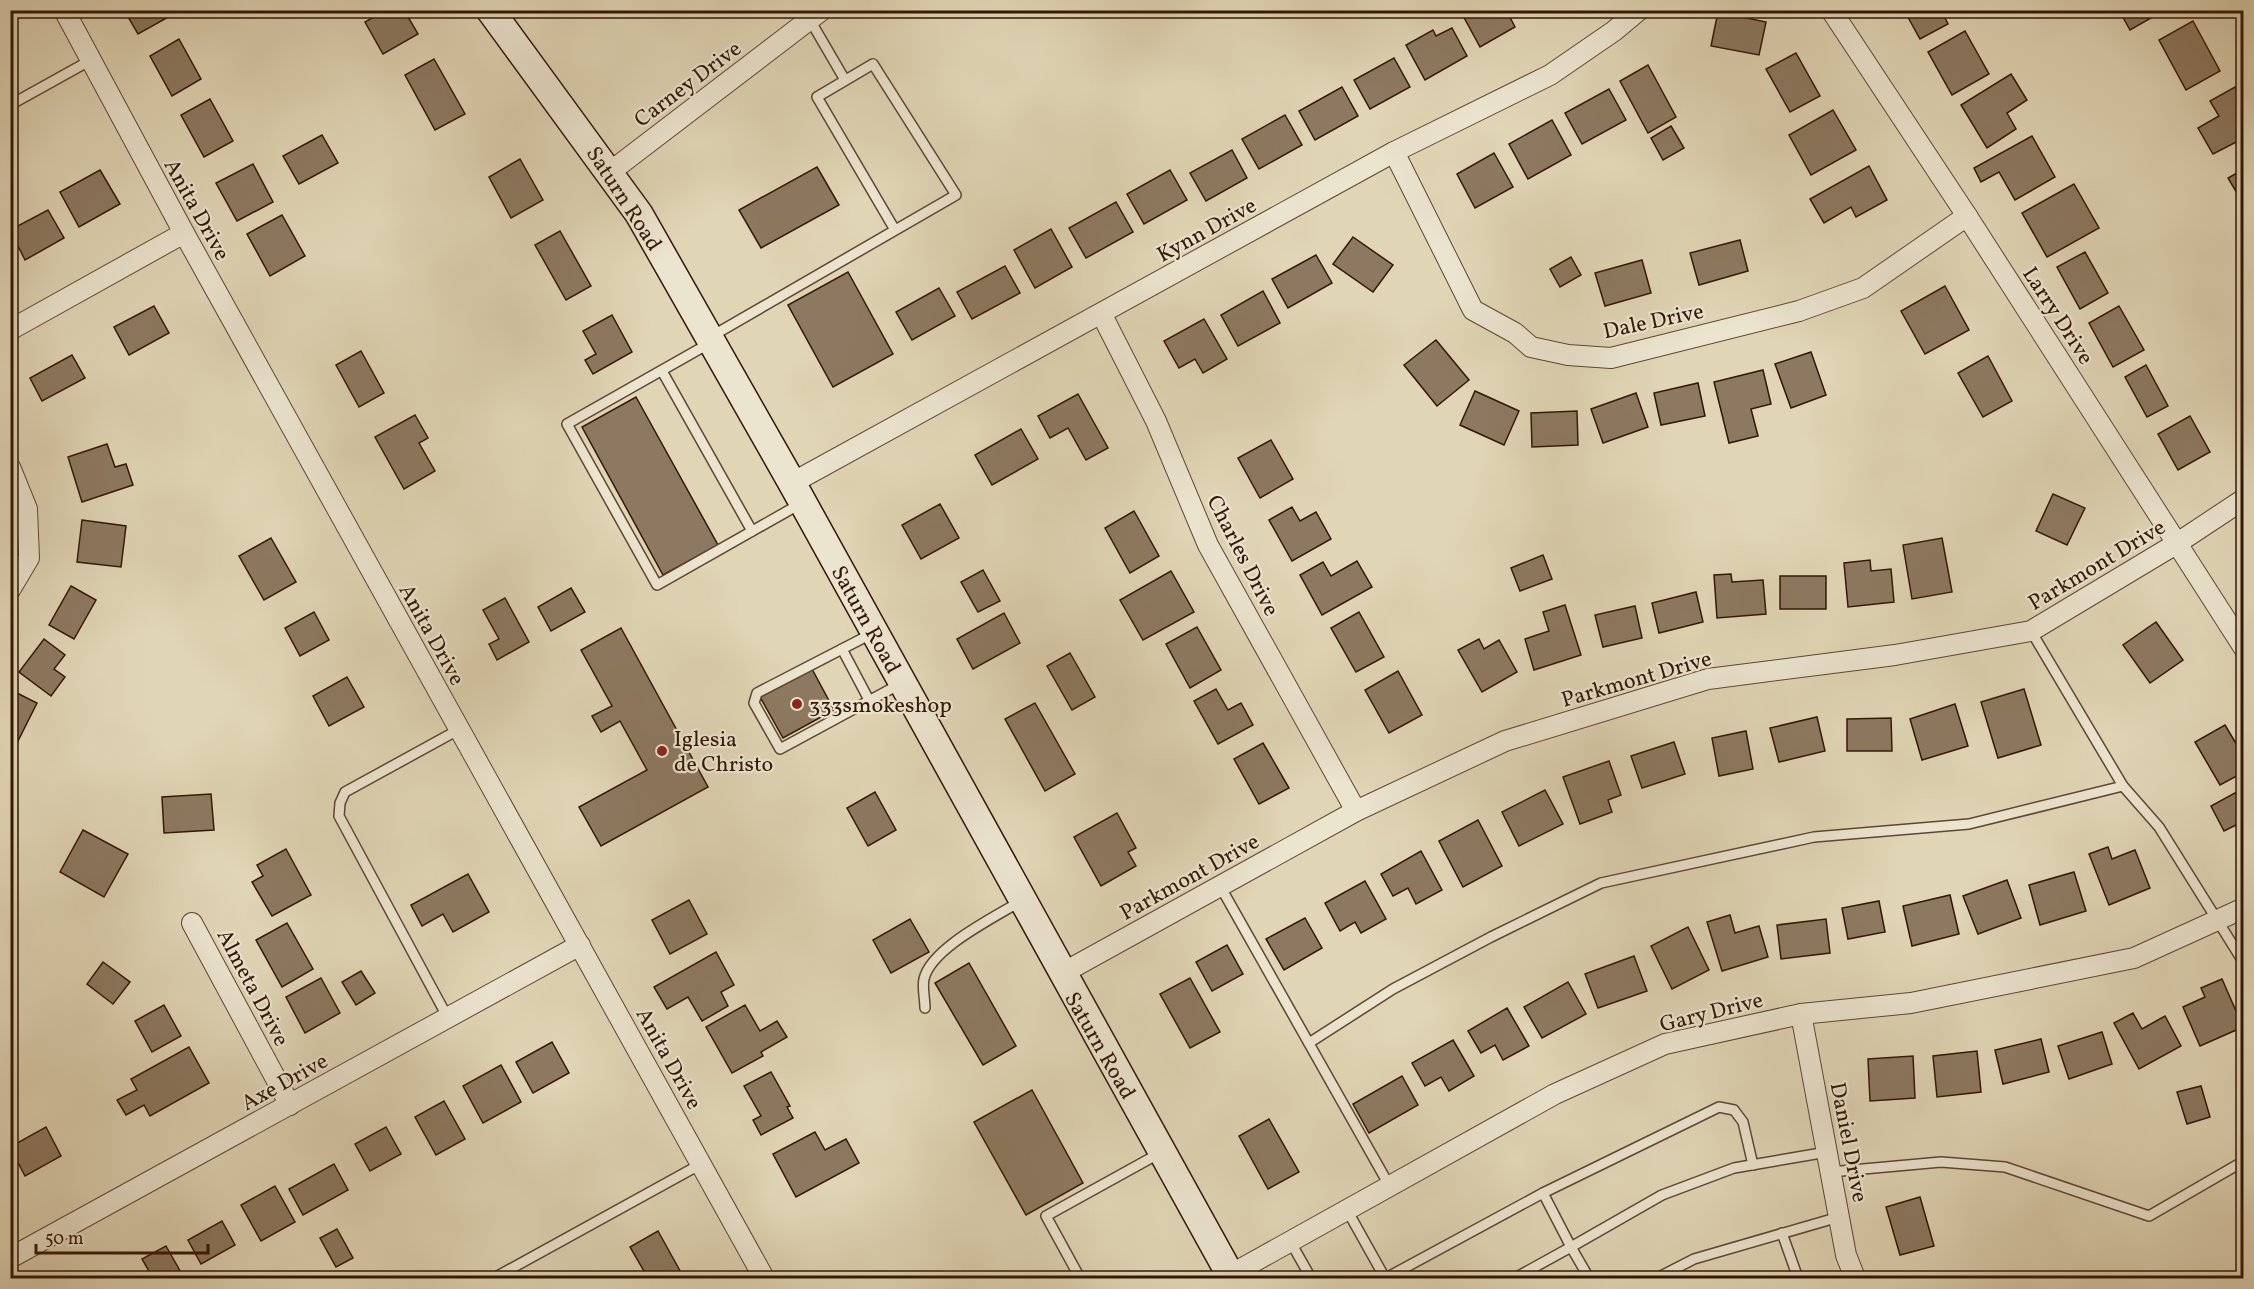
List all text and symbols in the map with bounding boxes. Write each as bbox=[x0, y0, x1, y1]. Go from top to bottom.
street label: Carney Drive bbox=[628, 34, 749, 136]
street label: Saturn Road bbox=[577, 141, 668, 258]
street label: Anita Drive bbox=[155, 154, 237, 267]
street label: Kynn Drive bbox=[1152, 191, 1263, 271]
street label: Larry Drive bbox=[2014, 261, 2100, 371]
street label: Dale Drive bbox=[1600, 297, 1707, 348]
street label: Charles Drive bbox=[1198, 490, 1286, 622]
street label: Parkmont Drive bbox=[2023, 513, 2172, 619]
street label: Saturn Road bbox=[822, 561, 907, 680]
street label: Anita Drive bbox=[390, 579, 472, 692]
street label: Parkmont Drive bbox=[1558, 644, 1716, 717]
place label: 333smokeshop bbox=[809, 691, 952, 722]
marker: 333smokeshop bbox=[790, 697, 804, 711]
place label: Iglesia de Christo bbox=[674, 725, 773, 781]
marker: Iglesia de Christo bbox=[655, 744, 669, 758]
street label: Parkmont Drive bbox=[1115, 827, 1266, 929]
street label: Almeta Drive bbox=[208, 924, 296, 1052]
street label: Gary Drive bbox=[1657, 986, 1767, 1041]
street label: Saturn Road bbox=[1056, 987, 1142, 1106]
street label: Anita Drive bbox=[627, 1003, 709, 1116]
street label: Axe Drive bbox=[236, 1047, 334, 1120]
street label: Daniel Drive bbox=[1821, 1080, 1874, 1205]
scale bar bbox=[36, 1217, 208, 1255]
text: 50 m bbox=[45, 1227, 84, 1252]

